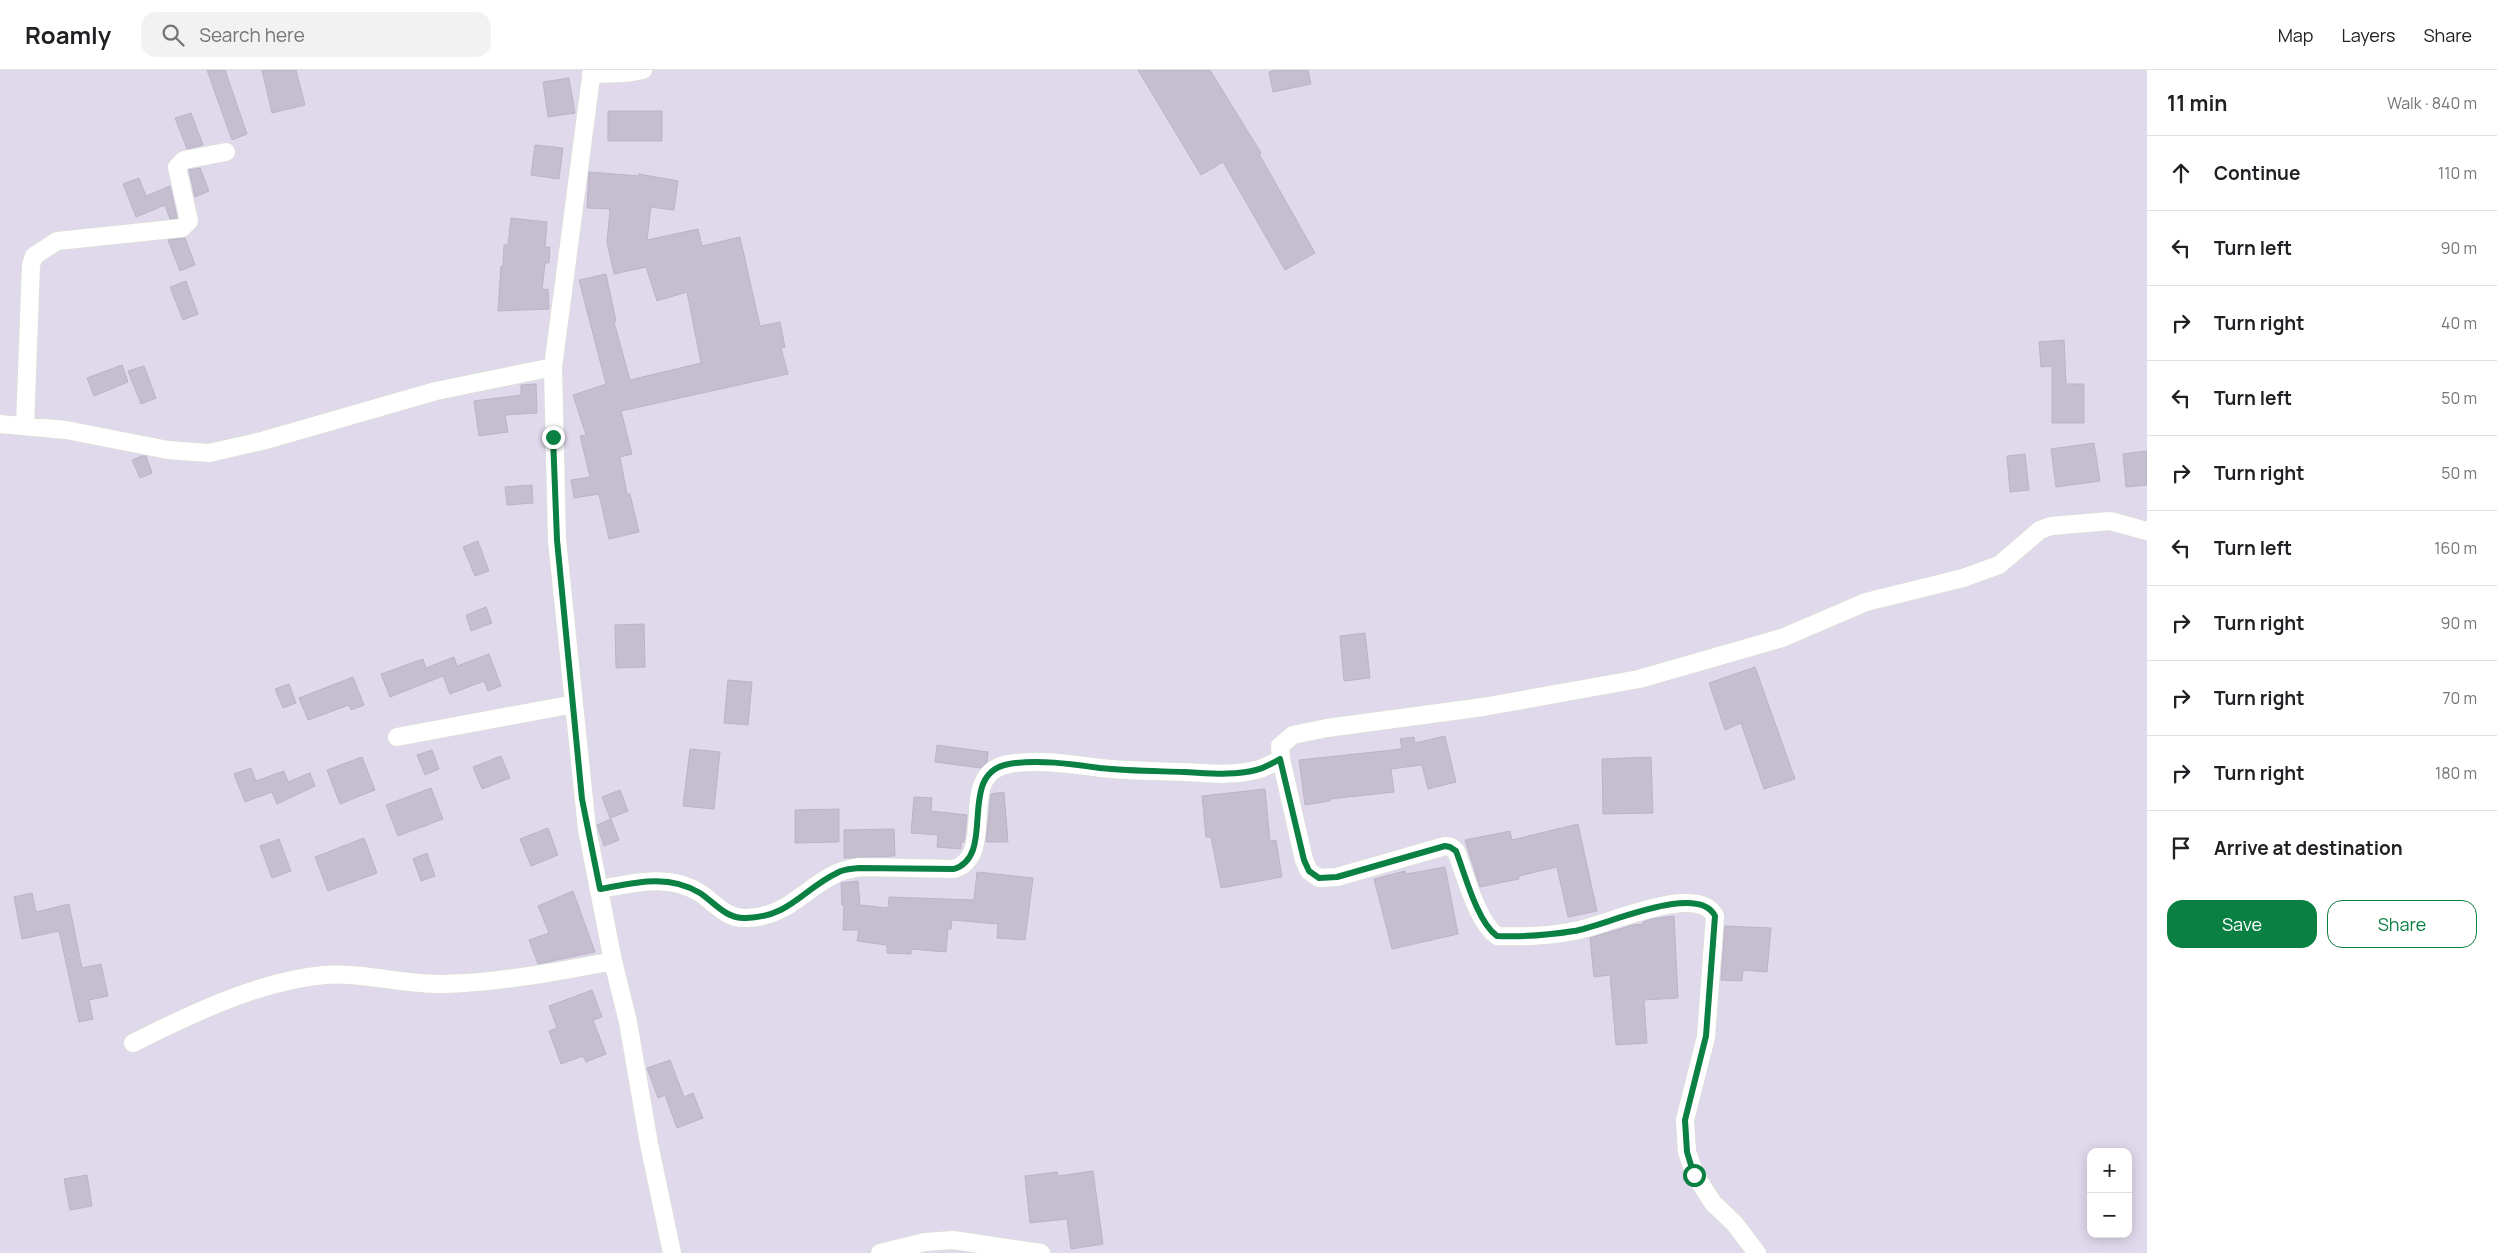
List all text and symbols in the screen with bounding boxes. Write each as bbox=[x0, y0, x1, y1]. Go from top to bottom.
search box bbox=[141, 12, 491, 57]
text: Roamly bbox=[25, 18, 111, 51]
icon: search bbox=[159, 21, 187, 49]
text: Search here bbox=[199, 22, 305, 48]
text: Map bbox=[2278, 23, 2313, 47]
text: Layers bbox=[2341, 23, 2395, 47]
text: Share bbox=[2423, 23, 2472, 47]
text: 11 min bbox=[2167, 89, 2228, 117]
text: Walk · 840 m bbox=[2387, 92, 2477, 114]
icon: ahead bbox=[2167, 159, 2195, 187]
text: Continue bbox=[2214, 160, 2300, 186]
text: 110 m bbox=[2438, 162, 2477, 184]
icon: left bbox=[2167, 234, 2195, 262]
text: Turn left bbox=[2214, 235, 2292, 261]
text: 90 m bbox=[2441, 237, 2477, 259]
icon: right bbox=[2167, 309, 2195, 337]
text: Turn right bbox=[2214, 310, 2304, 336]
text: 40 m bbox=[2441, 312, 2477, 334]
icon: left bbox=[2167, 384, 2195, 412]
text: Turn left bbox=[2214, 385, 2292, 411]
text: 50 m bbox=[2441, 387, 2477, 409]
route end bbox=[542, 426, 565, 449]
icon: right bbox=[2167, 459, 2195, 487]
text: Turn right bbox=[2214, 460, 2304, 486]
text: 50 m bbox=[2441, 462, 2477, 484]
icon: left bbox=[2167, 534, 2195, 562]
text: Turn left bbox=[2214, 535, 2292, 561]
text: 160 m bbox=[2434, 537, 2477, 559]
icon: right bbox=[2167, 609, 2195, 637]
text: Turn right bbox=[2214, 610, 2304, 636]
text: 90 m bbox=[2441, 612, 2477, 634]
icon: right bbox=[2167, 684, 2195, 712]
text: Turn right bbox=[2214, 685, 2304, 711]
text: 70 m bbox=[2442, 687, 2477, 709]
icon: right bbox=[2167, 759, 2195, 787]
text: Turn right bbox=[2214, 760, 2304, 786]
text: 180 m bbox=[2435, 762, 2477, 784]
icon: arrive bbox=[2167, 834, 2195, 862]
text: Arrive at destination bbox=[2214, 835, 2403, 861]
button: Save bbox=[2167, 900, 2317, 948]
button: Share bbox=[2327, 900, 2477, 948]
map controls bbox=[2087, 1148, 2132, 1238]
button: + bbox=[2087, 1148, 2132, 1193]
route start bbox=[1683, 1164, 1706, 1187]
button: − bbox=[2087, 1193, 2132, 1238]

